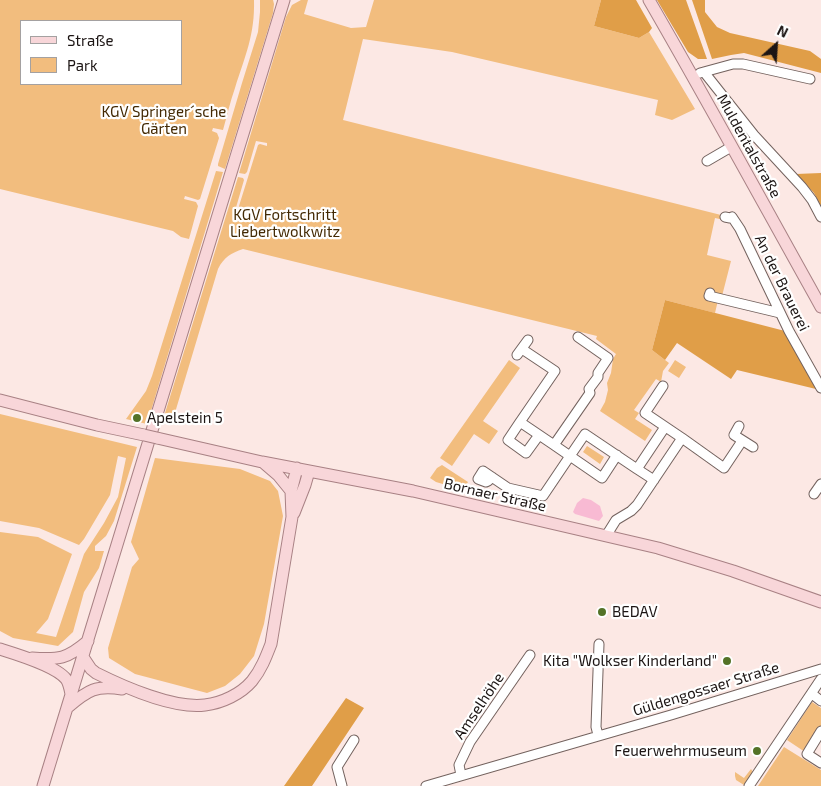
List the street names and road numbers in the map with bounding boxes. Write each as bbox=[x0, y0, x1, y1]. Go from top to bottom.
street label: Muldentalstraße bbox=[713, 91, 785, 201]
street label: An der Brauerei bbox=[751, 232, 813, 334]
street label: Bornaer Straße bbox=[442, 474, 548, 516]
street label: Güldengossaer Straße bbox=[631, 658, 781, 720]
street label: Amselhöhe bbox=[450, 669, 508, 743]

